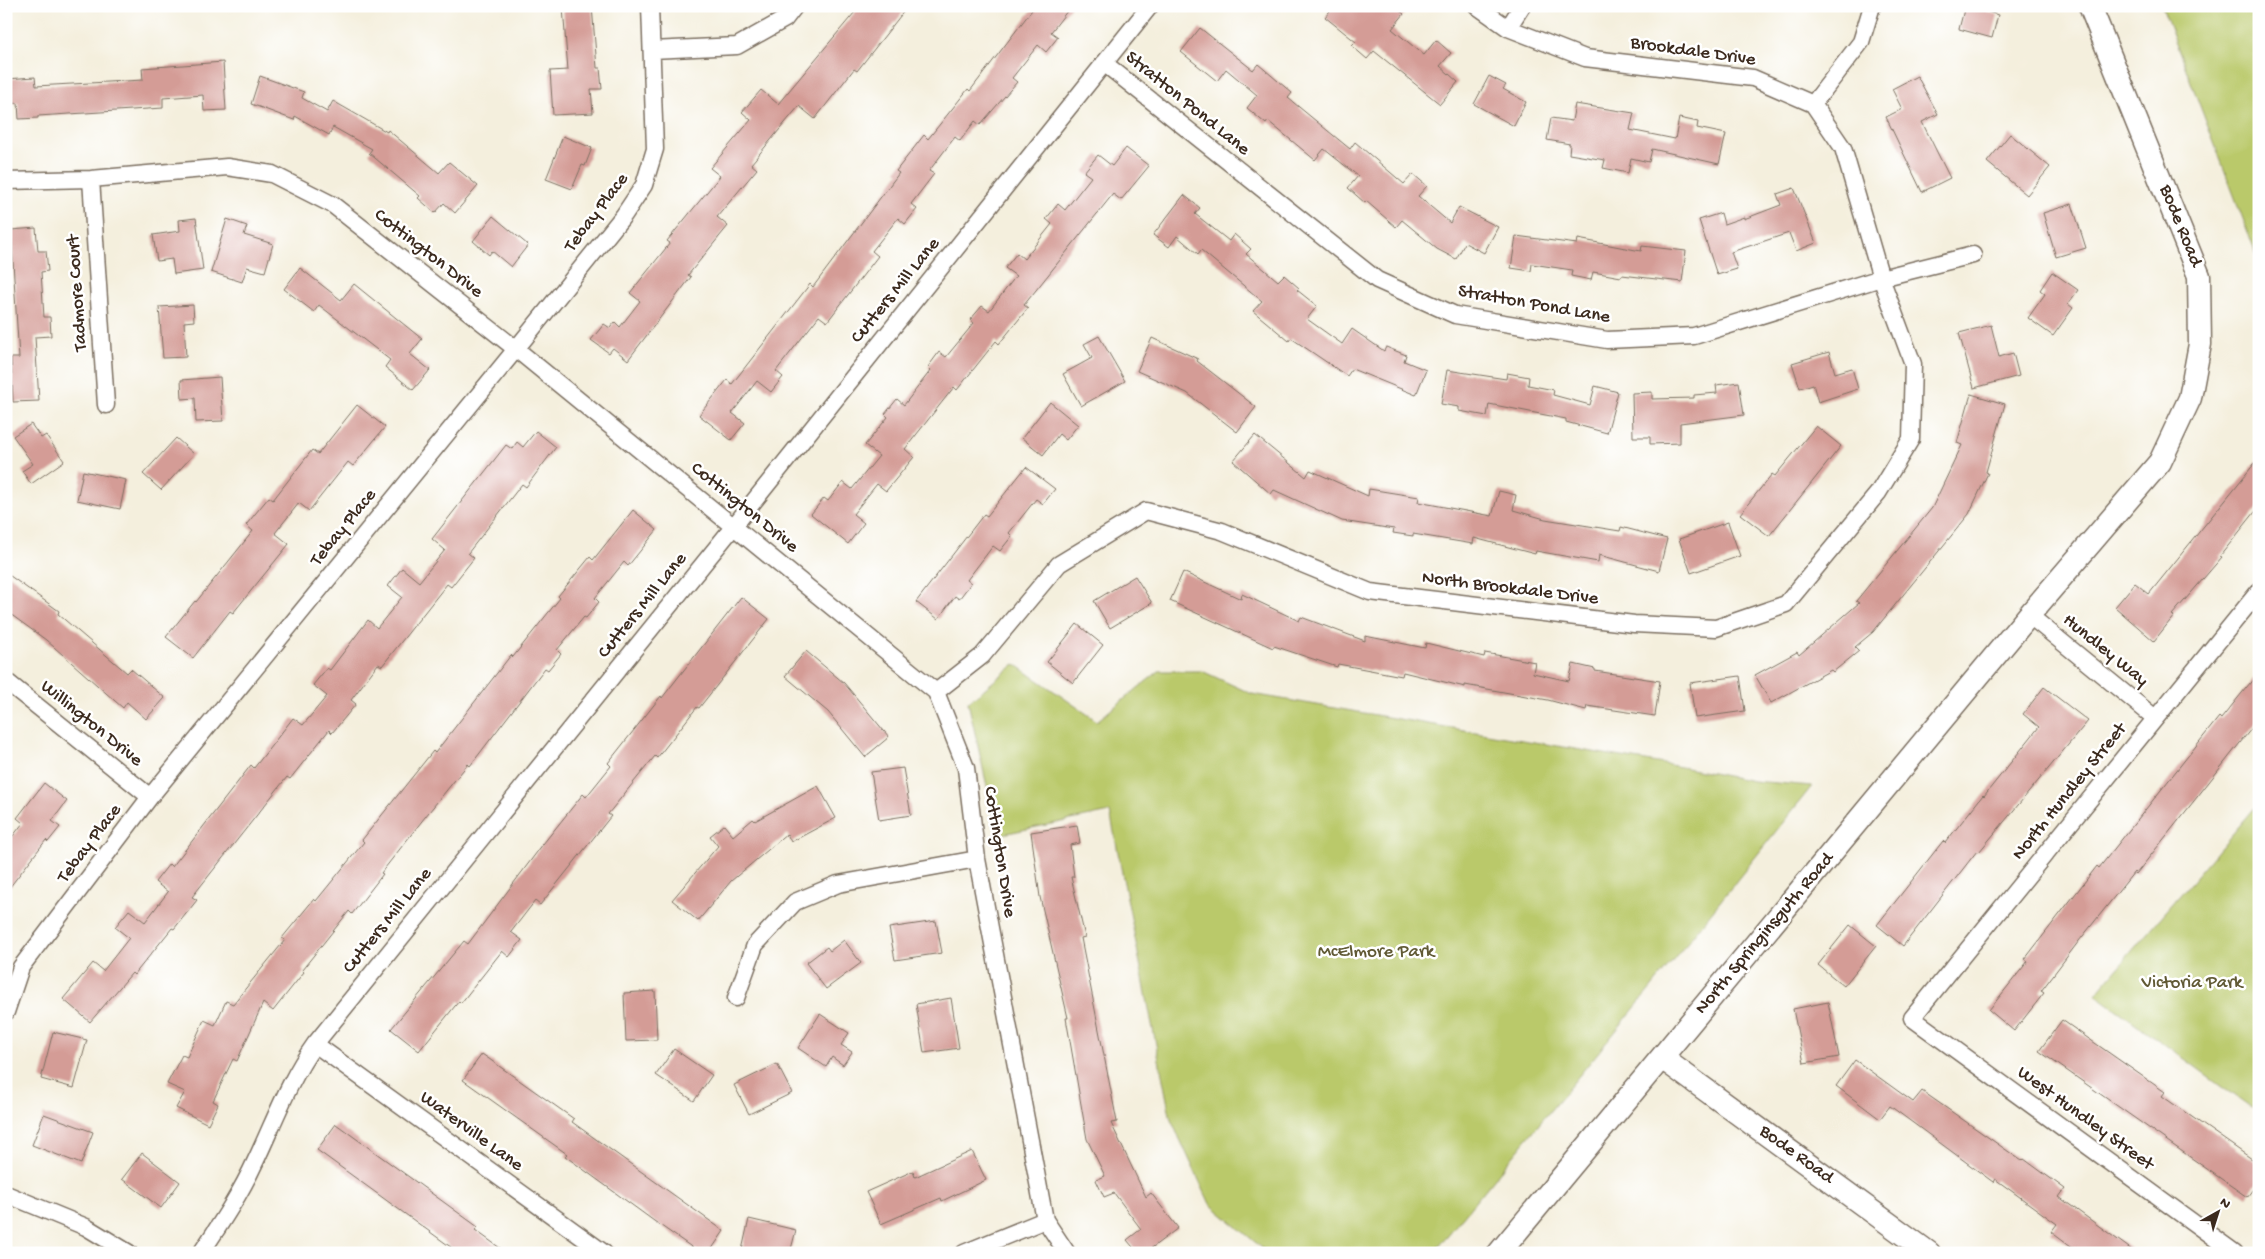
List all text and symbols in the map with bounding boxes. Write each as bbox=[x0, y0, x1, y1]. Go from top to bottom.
street label: Brookdale Drive bbox=[1628, 32, 1757, 72]
street label: Stratton Pond Lane bbox=[1120, 47, 1254, 162]
street label: Tebay Place bbox=[559, 169, 634, 258]
street label: Bode Road bbox=[2153, 181, 2208, 272]
street label: Cottington Drive bbox=[369, 204, 487, 304]
street label: Tadmore Court bbox=[62, 232, 94, 353]
street label: Cutters Mill Lane bbox=[846, 233, 946, 348]
street label: Stratton Pond Lane bbox=[1456, 280, 1612, 330]
street label: Cottington Drive bbox=[685, 457, 803, 559]
street label: Tebay Place bbox=[305, 484, 382, 572]
street label: Cutters Mill Lane bbox=[593, 548, 693, 663]
street label: North Brookdale Drive bbox=[1420, 567, 1600, 611]
street label: Hundley Way bbox=[2057, 609, 2153, 693]
street label: Willington Drive bbox=[35, 676, 147, 772]
street label: North Hundley Street bbox=[2008, 717, 2134, 865]
street label: Cottington Drive bbox=[977, 785, 1021, 919]
street label: Tebay Place bbox=[52, 800, 127, 889]
street label: North Springinsguth Road bbox=[1691, 847, 1841, 1020]
street label: Cutters Mill Lane bbox=[338, 863, 438, 978]
park label: McElmore Park bbox=[1318, 941, 1436, 964]
park label: Victoria Park bbox=[2141, 972, 2244, 995]
street label: West Hundley Street bbox=[2012, 1062, 2160, 1178]
street label: Waterville Lane bbox=[415, 1087, 527, 1177]
street label: Bode Road bbox=[1753, 1120, 1839, 1191]
north arrow bbox=[2192, 1186, 2242, 1236]
text: N bbox=[2216, 1194, 2234, 1213]

